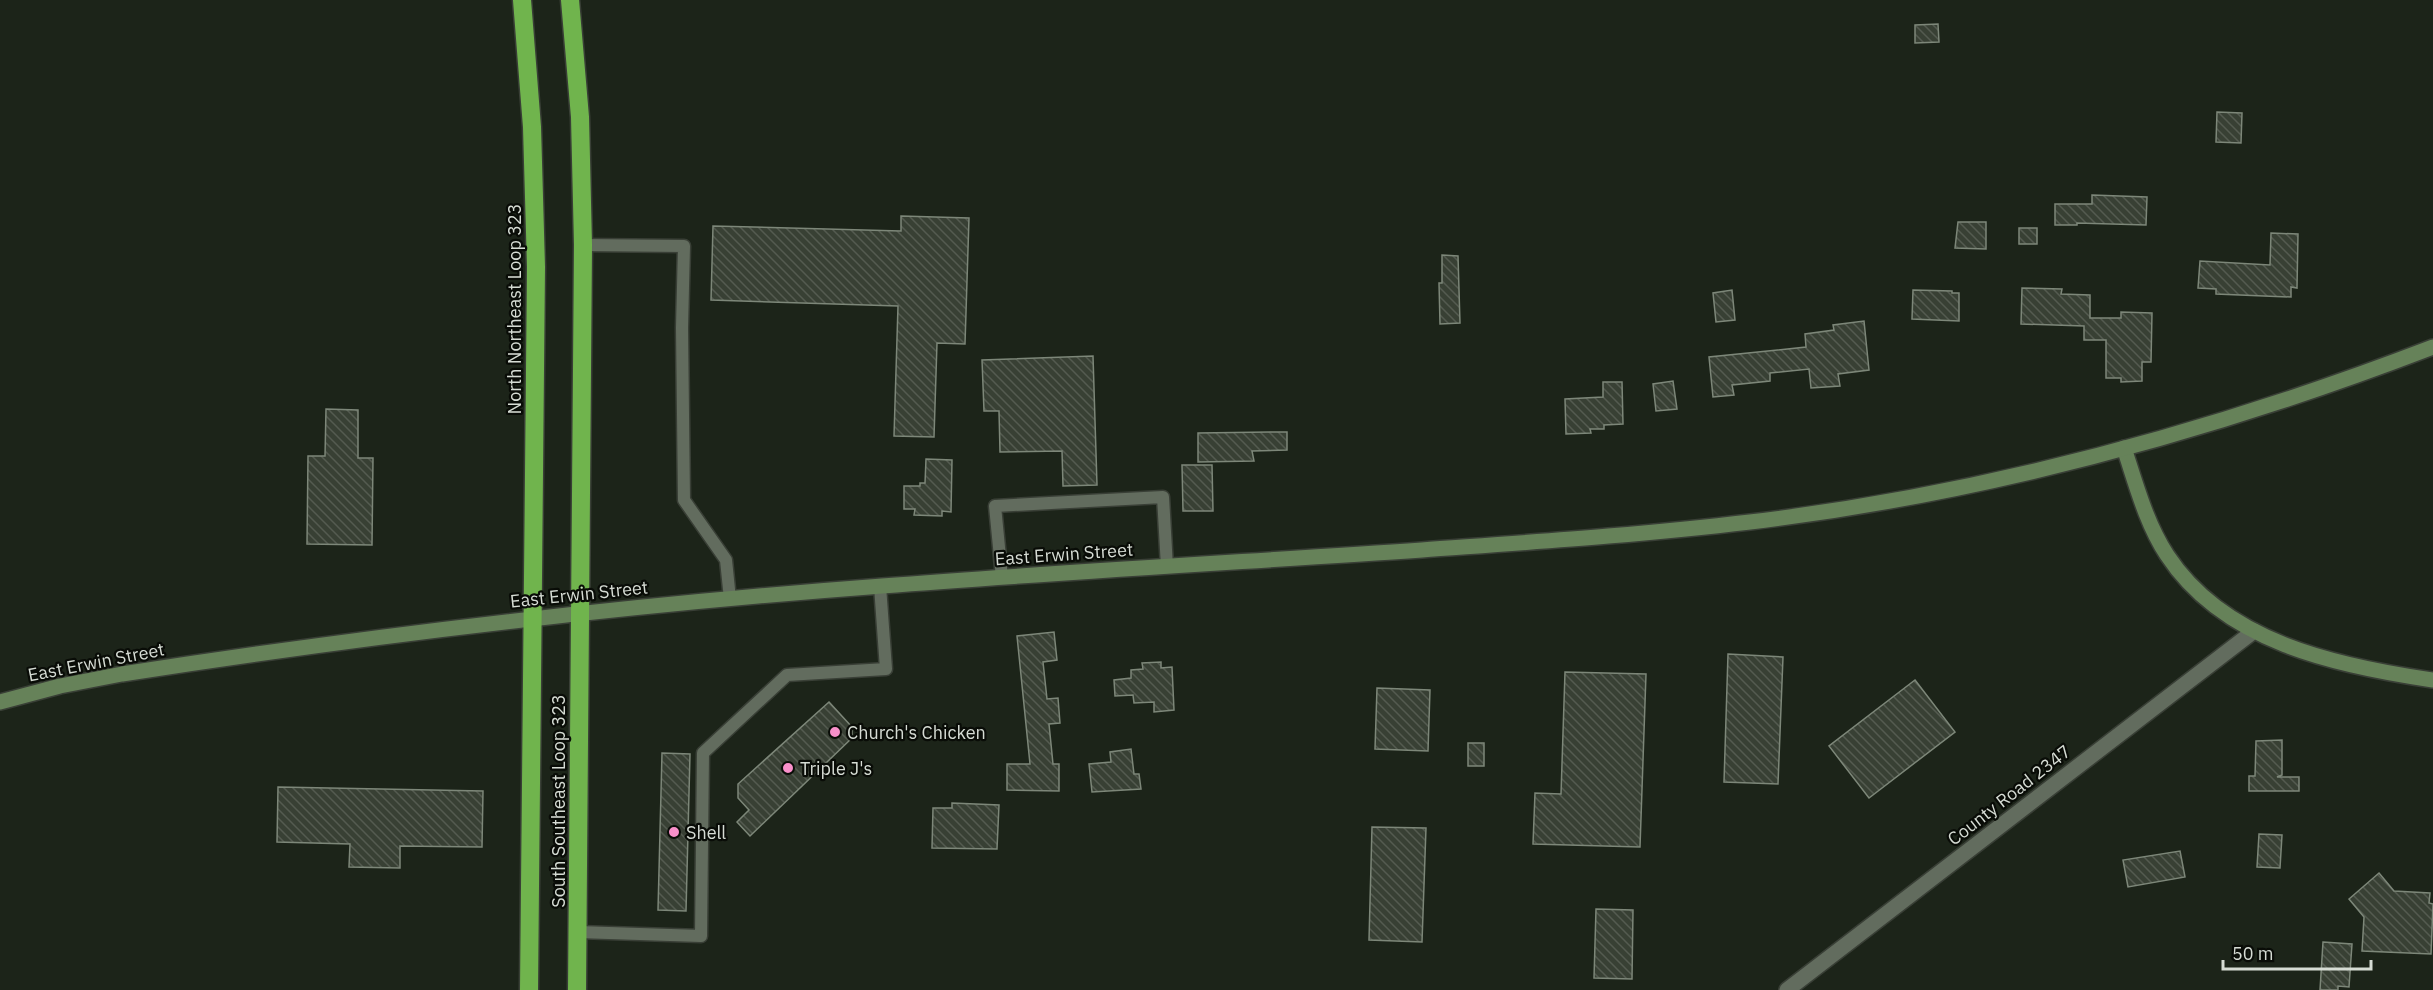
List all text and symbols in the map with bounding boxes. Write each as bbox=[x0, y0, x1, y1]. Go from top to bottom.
street label: North Northeast Loop 323 bbox=[503, 203, 526, 415]
street label: East Erwin Street bbox=[994, 538, 1134, 570]
street label: East Erwin Street bbox=[509, 575, 649, 613]
street label: East Erwin Street bbox=[26, 637, 166, 687]
street label: South Southeast Loop 323 bbox=[547, 694, 570, 908]
place label: Church's Chicken bbox=[847, 721, 986, 744]
marker: Church's Chicken bbox=[828, 725, 842, 739]
street label: County Road 2347 bbox=[1943, 740, 2075, 850]
place label: Triple J's bbox=[800, 757, 872, 780]
marker: Triple J's bbox=[781, 761, 795, 775]
place label: Shell bbox=[686, 821, 726, 844]
marker: Shell bbox=[667, 825, 681, 839]
scale bar bbox=[2223, 933, 2372, 971]
text: 50 m bbox=[2232, 942, 2274, 965]

